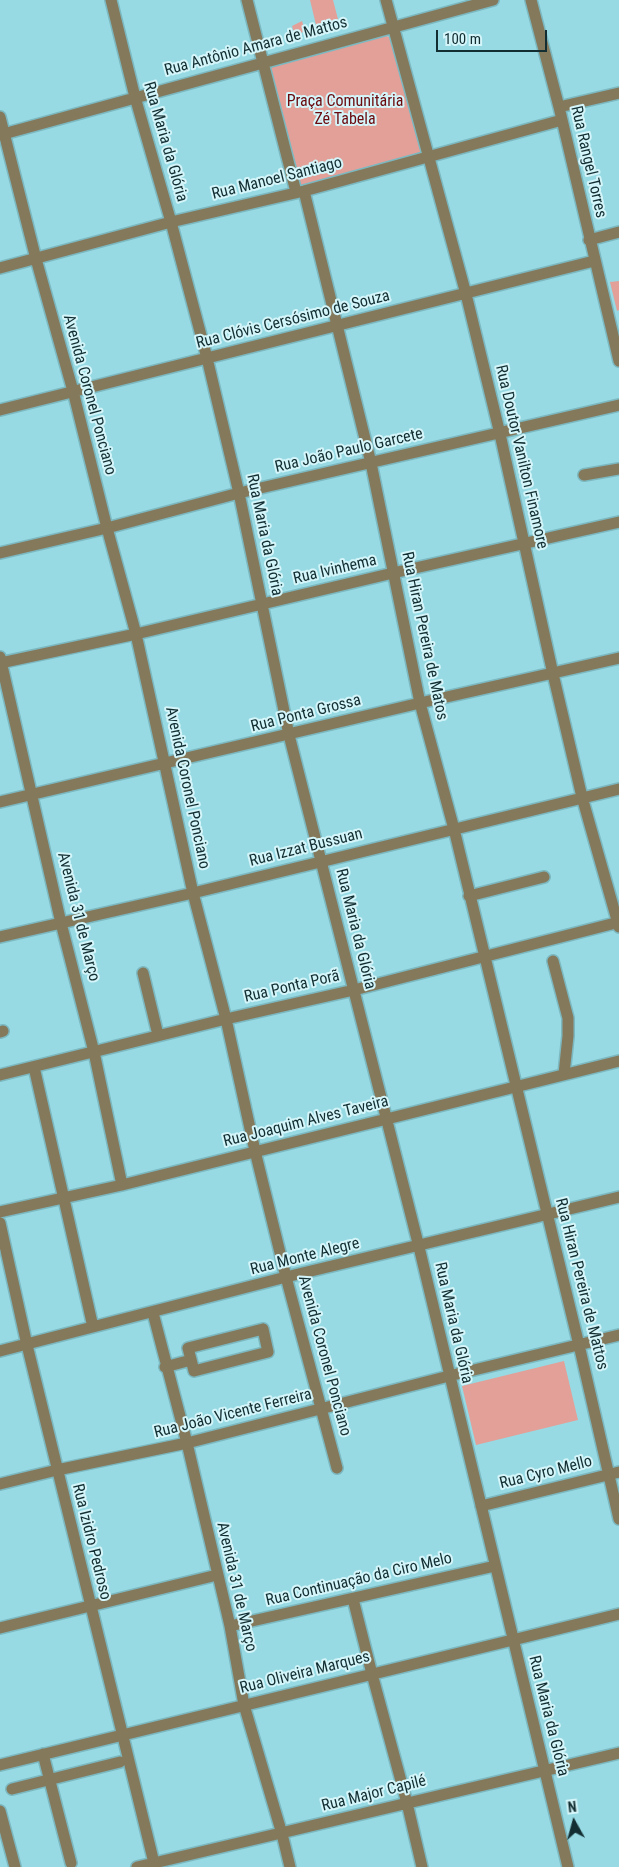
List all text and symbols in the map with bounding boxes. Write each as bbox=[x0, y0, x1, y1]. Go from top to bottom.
street label: Rua Antônio Amara de Mattos bbox=[162, 13, 350, 81]
scale bar bbox=[439, 20, 550, 52]
text: 100 m bbox=[444, 30, 481, 48]
street label: Rua Maria da Glória bbox=[139, 80, 191, 204]
park label: Praça Comunitária Zé Tabela bbox=[287, 92, 403, 130]
street label: Rua Rangel Torres bbox=[566, 104, 610, 220]
street label: Rua Manoel Santiago bbox=[210, 154, 344, 204]
street label: Rua Clóvis Cersósimo de Souza bbox=[194, 287, 392, 353]
street label: Avenida Coronel Ponciano bbox=[58, 313, 120, 477]
street label: Rua Doutor Vanilton Finamore bbox=[490, 363, 552, 551]
street label: Rua João Paulo Garcete bbox=[273, 425, 425, 477]
street label: Rua Maria da Glória bbox=[242, 472, 286, 598]
street label: Rua Hiran Pereira de Matos bbox=[397, 550, 451, 722]
street label: Rua Ivinhema bbox=[292, 551, 378, 589]
street label: Rua Ponta Grossa bbox=[249, 691, 363, 737]
street label: Avenida Coronel Ponciano bbox=[160, 705, 214, 871]
street label: Rua Izzat Bussuan bbox=[247, 825, 365, 871]
street label: Avenida 31 de Março bbox=[53, 851, 103, 983]
street label: Rua Maria da Glória bbox=[331, 867, 379, 991]
street label: Rua Ponta Porã bbox=[242, 967, 342, 1007]
street label: Rua Joaquim Alves Taveira bbox=[222, 1092, 390, 1152]
street label: Rua Hiran Pereira de Mattos bbox=[550, 1196, 612, 1372]
street label: Rua Monte Alegre bbox=[248, 1234, 362, 1280]
street label: Rua Maria da Glória bbox=[430, 1261, 476, 1385]
street label: Avenida Coronel Ponciano bbox=[293, 1274, 355, 1438]
street label: Rua João Vicente Ferreira bbox=[152, 1385, 314, 1443]
street label: Rua Cyro Mello bbox=[498, 1452, 594, 1494]
street label: Rua Izidro Pedroso bbox=[67, 1482, 115, 1602]
street label: Avenida 31 de Março bbox=[212, 1520, 260, 1654]
street label: Rua Continuação da Ciro Melo bbox=[264, 1549, 454, 1611]
street label: Rua Oliveira Marques bbox=[238, 1648, 372, 1698]
street label: Rua Maria da Glória bbox=[524, 1654, 572, 1778]
street label: Rua Major Capilé bbox=[320, 1772, 428, 1816]
north arrow bbox=[549, 1797, 599, 1847]
text: N bbox=[567, 1799, 577, 1816]

